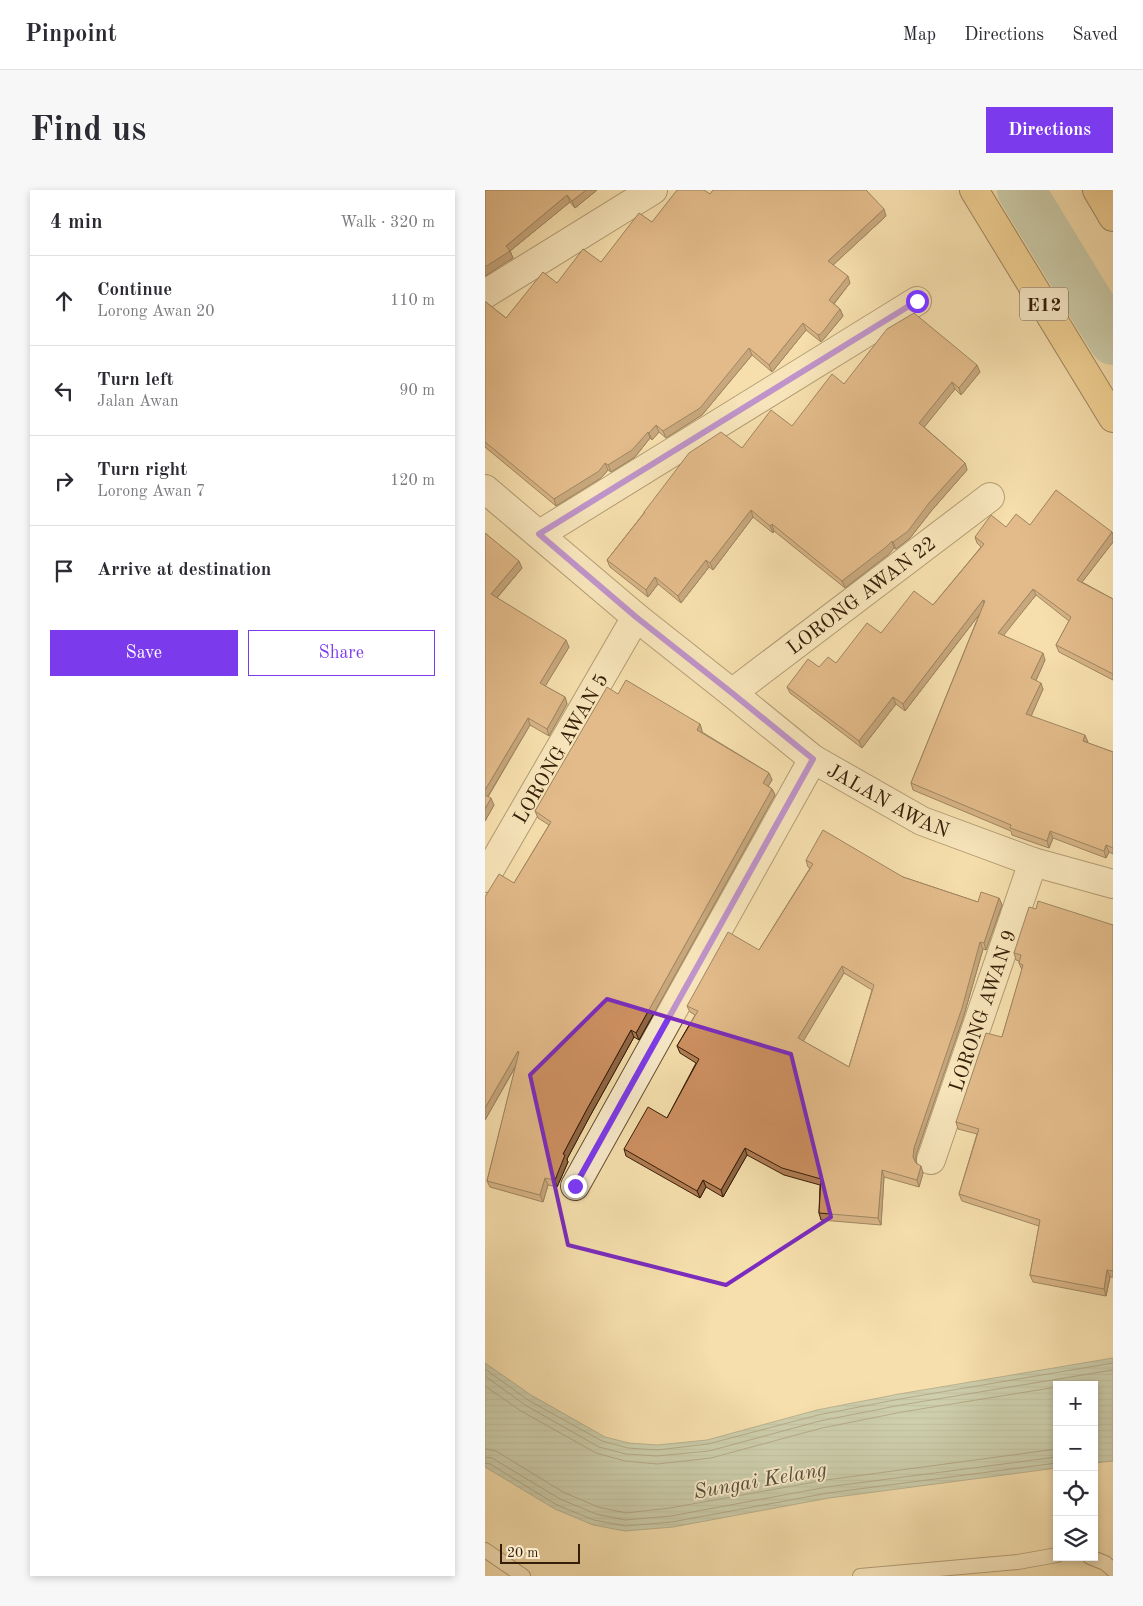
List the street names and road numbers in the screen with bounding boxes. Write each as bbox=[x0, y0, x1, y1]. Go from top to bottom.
road number: E12 bbox=[1020, 288, 1068, 320]
street label: LORONG AWAN 22 bbox=[784, 534, 940, 659]
street label: LORONG AWAN 5 bbox=[511, 671, 613, 828]
street label: JALAN AWAN bbox=[823, 761, 952, 842]
street label: LORONG AWAN 9 bbox=[947, 928, 1021, 1095]

